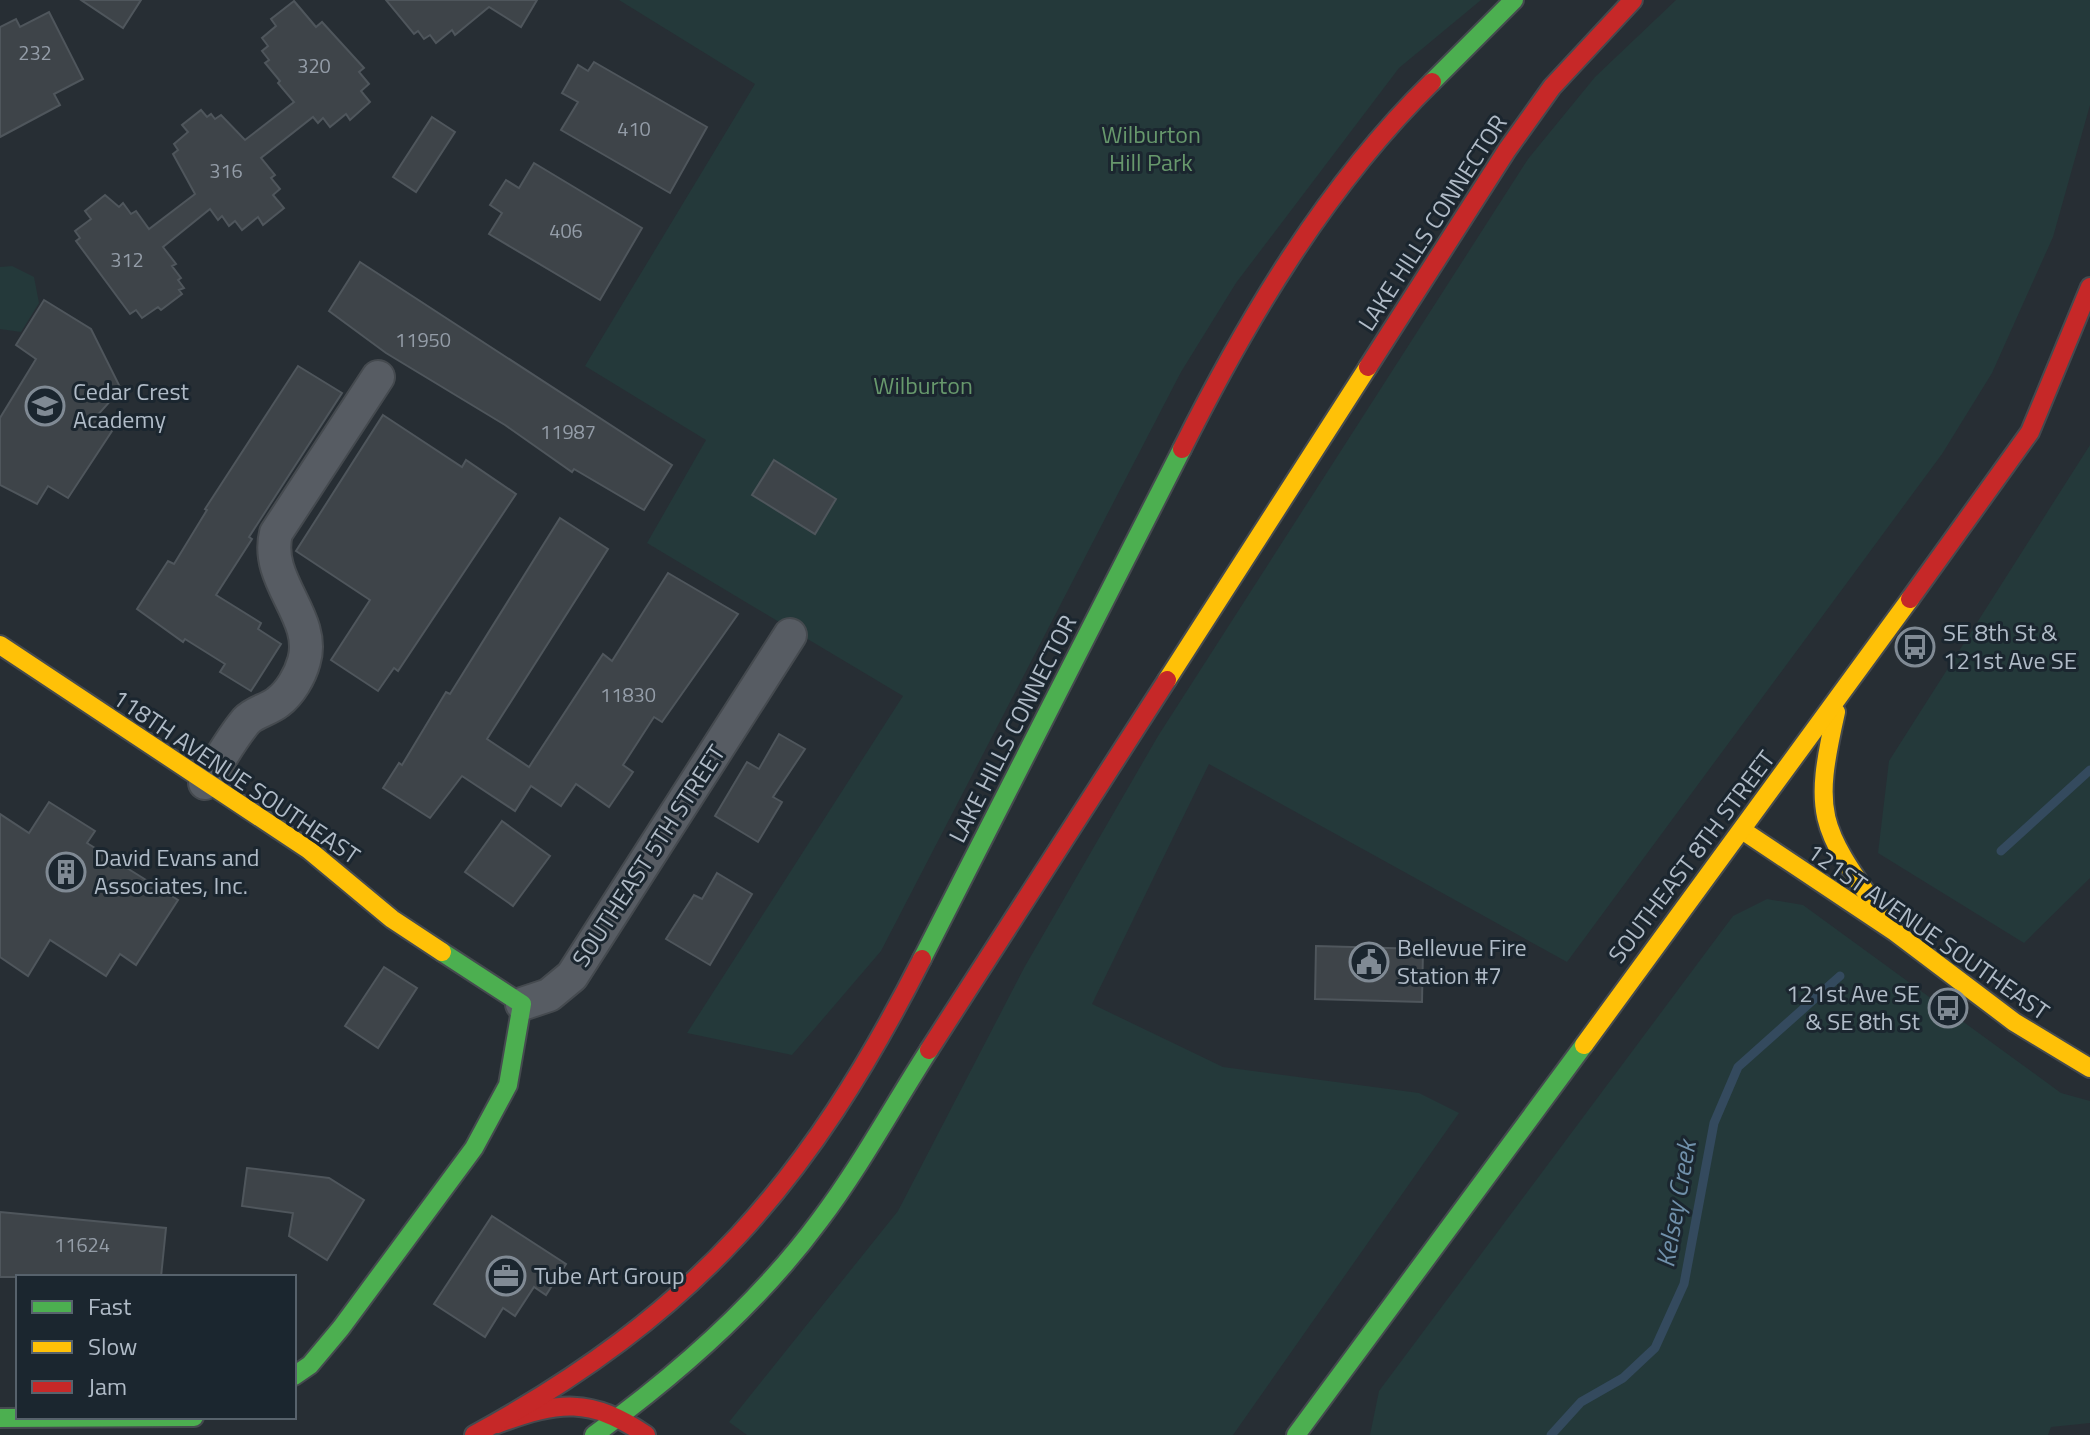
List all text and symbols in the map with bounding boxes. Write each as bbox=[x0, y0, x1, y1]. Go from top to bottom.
house number: 232 bbox=[18, 37, 52, 68]
house number: 320 bbox=[297, 50, 331, 81]
street label: LAKE HILLS CONNECTOR bbox=[1349, 107, 1516, 338]
house number: 410 bbox=[617, 113, 651, 144]
park label: Wilburton Hill Park bbox=[1101, 116, 1201, 180]
house number: 316 bbox=[209, 155, 243, 186]
house number: 406 bbox=[549, 215, 583, 246]
house number: 312 bbox=[110, 244, 144, 275]
house number: 11950 bbox=[395, 324, 451, 355]
park label: Wilburton bbox=[873, 367, 973, 403]
place label: Cedar Crest Academy bbox=[73, 373, 190, 437]
school or university icon: Cedar Crest Academy bbox=[24, 385, 66, 427]
house number: 11987 bbox=[540, 416, 596, 447]
street label: LAKE HILLS CONNECTOR bbox=[939, 608, 1085, 849]
place label: SE 8th St & 121st Ave SE bbox=[1943, 614, 2077, 678]
bus stop icon: SE 8th St & 121st Ave SE bbox=[1894, 626, 1936, 668]
house number: 11830 bbox=[600, 679, 656, 710]
street label: 118TH AVENUE SOUTHEAST bbox=[106, 680, 368, 873]
street label: SOUTHEAST 5TH STREET bbox=[563, 737, 734, 974]
street label: SOUTHEAST 8TH STREET bbox=[1599, 742, 1784, 970]
street label: 121ST AVENUE SOUTHEAST bbox=[1800, 834, 2057, 1029]
place label: David Evans and Associates, Inc. bbox=[94, 839, 259, 903]
building icon: David Evans and Associates, Inc. bbox=[45, 851, 87, 893]
place label: Bellevue Fire Station #7 bbox=[1397, 929, 1527, 993]
public building icon: Bellevue Fire Station #7 bbox=[1348, 941, 1390, 983]
place label: 121st Ave SE & SE 8th St bbox=[1786, 975, 1921, 1039]
bus stop icon: 121st Ave SE & SE 8th St bbox=[1927, 987, 1969, 1029]
water label: Kelsey Creek bbox=[1645, 1134, 1706, 1270]
house number: 11624 bbox=[54, 1229, 110, 1260]
office icon: Tube Art Group bbox=[485, 1255, 527, 1297]
place label: Tube Art Group bbox=[534, 1257, 685, 1293]
legend bbox=[16, 1275, 296, 1419]
text: Fast bbox=[88, 1288, 132, 1324]
text: Slow bbox=[88, 1328, 137, 1364]
text: Jam bbox=[88, 1368, 127, 1404]

